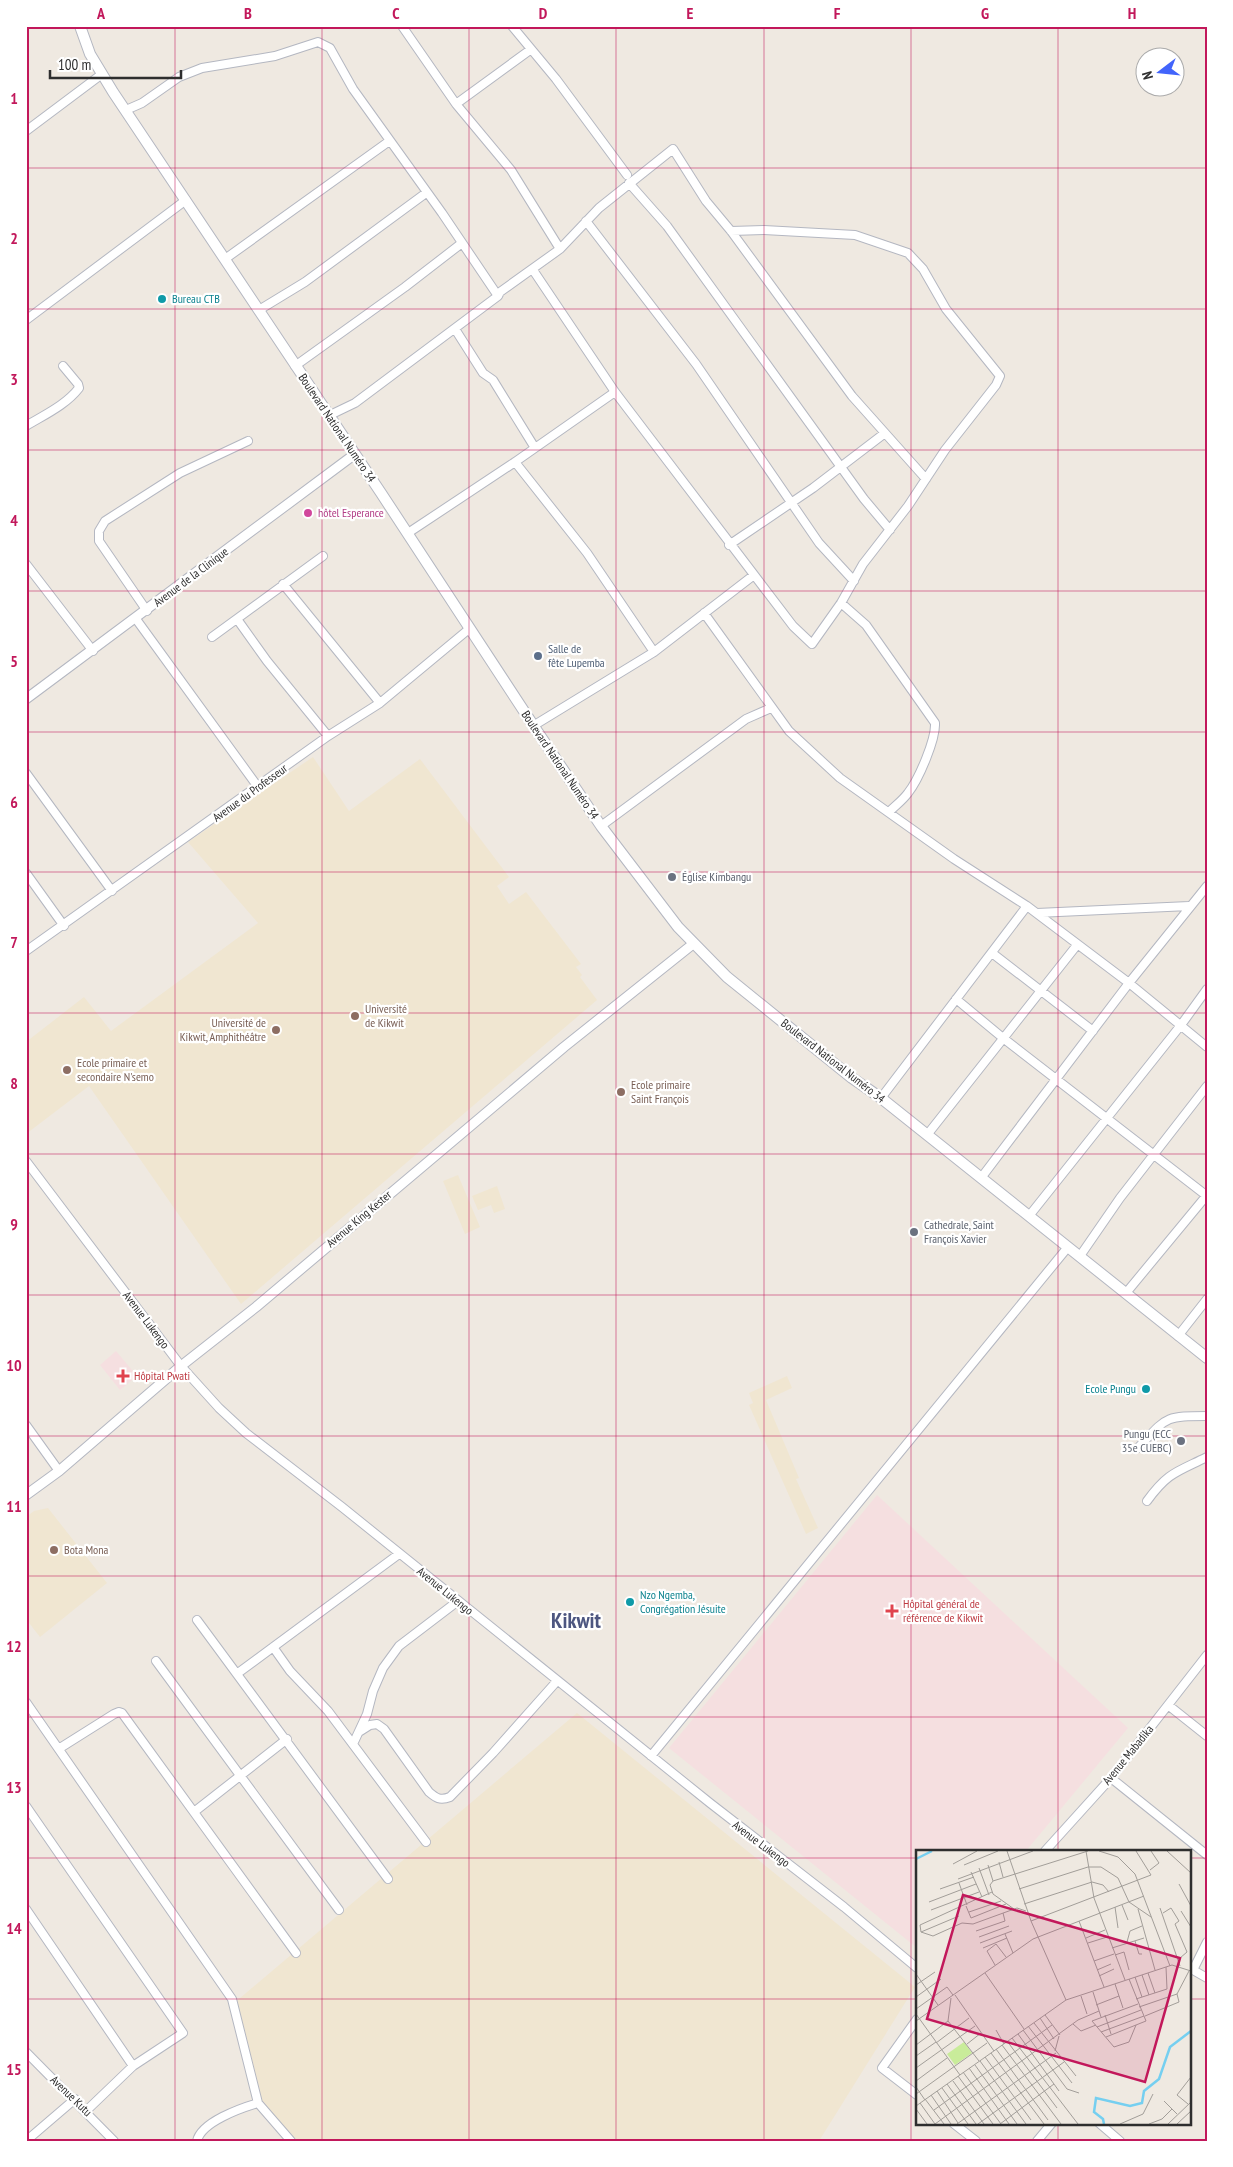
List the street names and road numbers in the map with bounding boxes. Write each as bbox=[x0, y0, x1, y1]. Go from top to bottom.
street label: Boulevard National Numéro 34 bbox=[295, 370, 380, 486]
street label: Avenue de la Clinique bbox=[150, 544, 231, 610]
street label: Boulevard National Numéro 34 bbox=[518, 707, 603, 823]
street label: Avenue du Professeur bbox=[209, 760, 291, 825]
street label: Boulevard National Numéro 34 bbox=[778, 1015, 889, 1106]
street label: Avenue King Kester bbox=[323, 1187, 395, 1250]
street label: Avenue Lukengo bbox=[120, 1288, 173, 1351]
street label: Avenue Lukengo bbox=[414, 1563, 476, 1618]
street label: Avenue Mabadika bbox=[1099, 1722, 1156, 1788]
street label: Avenue Lukengo bbox=[730, 1817, 793, 1870]
street label: Avenue Kutu bbox=[47, 2072, 95, 2119]

